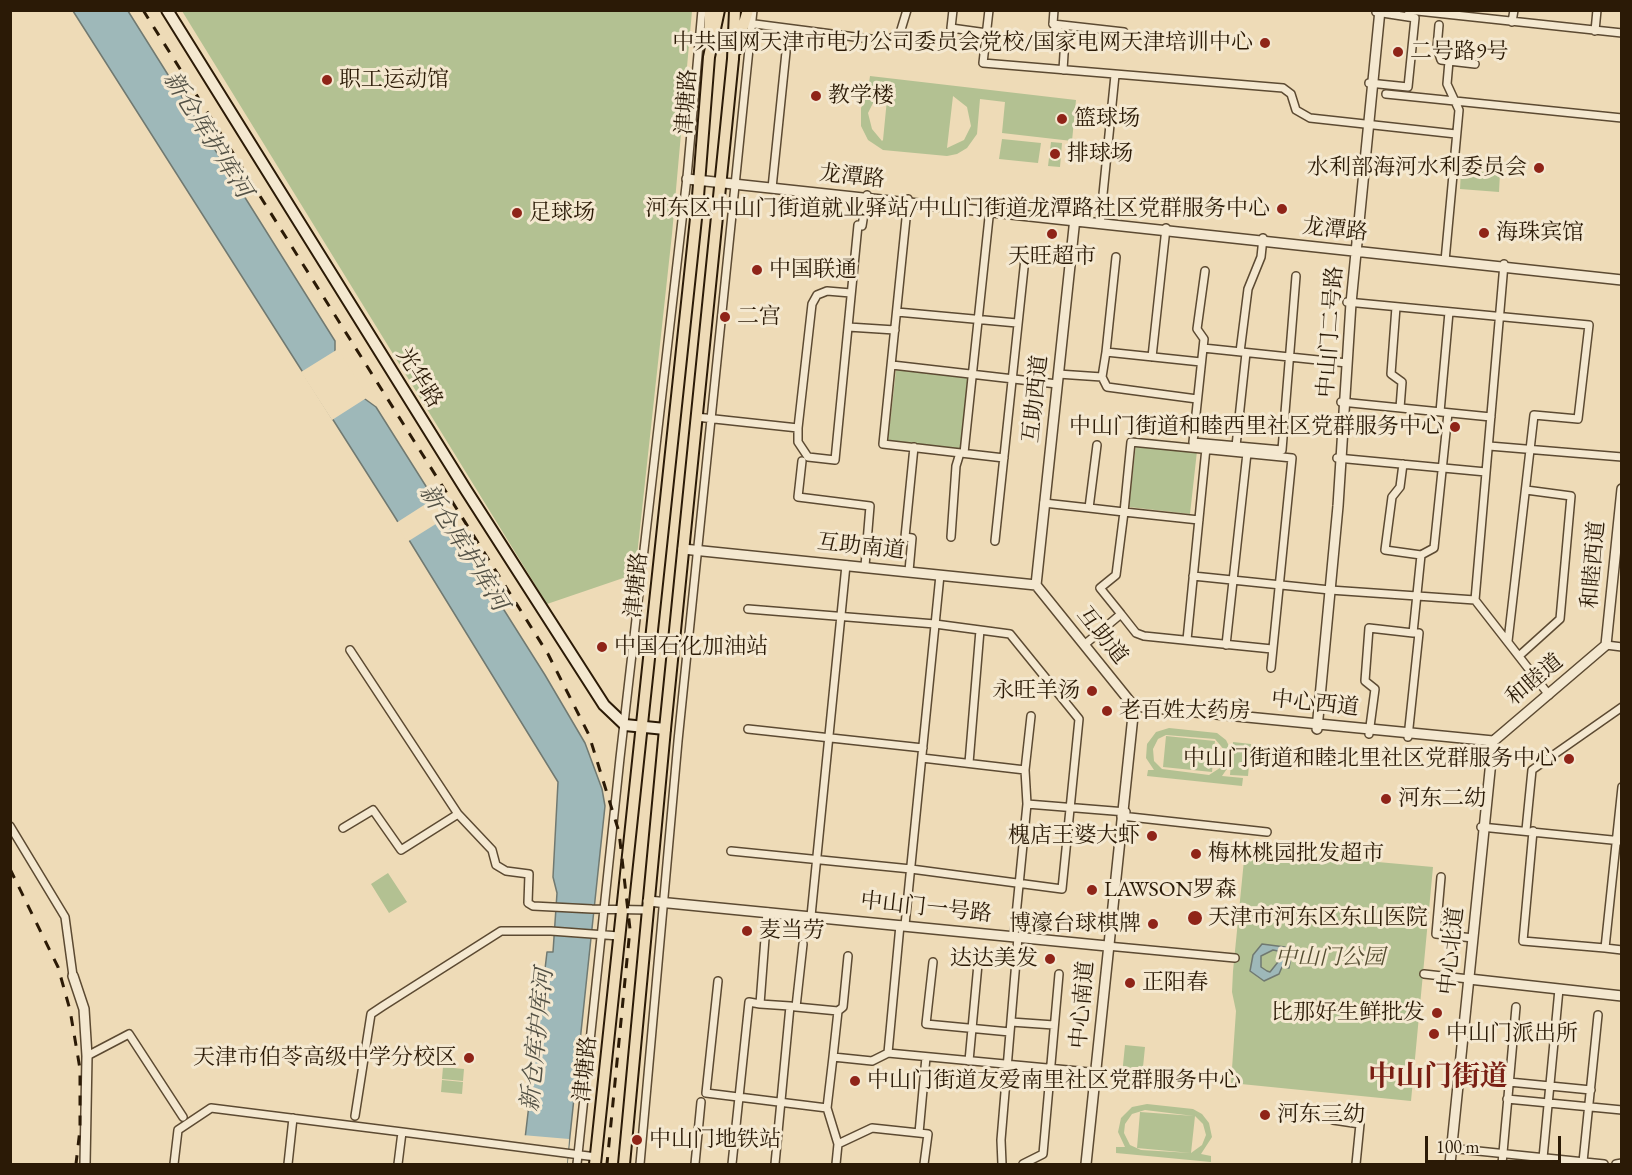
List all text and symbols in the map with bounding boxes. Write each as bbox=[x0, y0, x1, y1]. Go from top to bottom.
place label: 中共国网天津市电力公司委员会党校/国家电网天津培训中心 bbox=[672, 30, 1253, 56]
marker: 中共国网天津市电力公司委员会党校/国家电网天津培训中心 bbox=[1258, 36, 1272, 50]
place label: 二号路9号 bbox=[1410, 39, 1509, 65]
marker: 二号路9号 bbox=[1391, 45, 1405, 59]
water label: 新仓库护库河 bbox=[157, 66, 257, 204]
place label: 职工运动馆 bbox=[339, 67, 449, 93]
street label: 津塘路 bbox=[672, 68, 702, 136]
marker: 职工运动馆 bbox=[320, 73, 334, 87]
place label: 教学楼 bbox=[828, 83, 894, 109]
marker: 教学楼 bbox=[809, 89, 823, 103]
place label: 篮球场 bbox=[1074, 106, 1140, 132]
marker: 篮球场 bbox=[1055, 112, 1069, 126]
place label: 排球场 bbox=[1067, 141, 1133, 167]
marker: 排球场 bbox=[1048, 147, 1062, 161]
place label: 水利部海河水利委员会 bbox=[1307, 155, 1527, 181]
street label: 龙潭路 bbox=[818, 160, 886, 194]
marker: 水利部海河水利委员会 bbox=[1532, 161, 1546, 175]
place label: 河东区中山门街道就业驿站/中山门街道龙潭路社区党群服务中心 bbox=[645, 196, 1270, 222]
place label: 足球场 bbox=[529, 200, 595, 226]
marker: 河东区中山门街道就业驿站/中山门街道龙潭路社区党群服务中心 bbox=[1275, 202, 1289, 216]
marker: 足球场 bbox=[510, 206, 524, 220]
street label: 龙潭路 bbox=[1301, 213, 1369, 247]
place label: 海珠宾馆 bbox=[1496, 220, 1584, 246]
marker: 海珠宾馆 bbox=[1477, 226, 1491, 240]
marker: 天旺超市 bbox=[1045, 227, 1059, 241]
place label: 天旺超市 bbox=[1008, 244, 1096, 270]
place label: 中国联通 bbox=[769, 257, 857, 283]
marker: 中国联通 bbox=[750, 263, 764, 277]
street label: 中山门二号路 bbox=[1313, 265, 1349, 399]
place label: 二宫 bbox=[737, 304, 781, 330]
marker: 二宫 bbox=[718, 310, 732, 324]
street label: 光华路 bbox=[390, 343, 448, 413]
street label: 互助西道 bbox=[1018, 354, 1054, 444]
place label: 中山门街道和睦西里社区党群服务中心 bbox=[1069, 414, 1443, 440]
marker: 中山门街道和睦西里社区党群服务中心 bbox=[1448, 420, 1462, 434]
water label: 新仓库护库河 bbox=[413, 479, 513, 617]
street label: 和睦西道 bbox=[1577, 520, 1611, 610]
street label: 互助南道 bbox=[816, 529, 906, 565]
street label: 津塘路 bbox=[620, 551, 654, 619]
street label: 互助道 bbox=[1071, 602, 1133, 670]
place label: 中国石化加油站 bbox=[614, 634, 768, 660]
marker: 中国石化加油站 bbox=[595, 640, 609, 654]
street label: 和睦道 bbox=[1501, 649, 1569, 711]
place label: 永旺羊汤 bbox=[992, 678, 1080, 704]
marker: 永旺羊汤 bbox=[1085, 684, 1099, 698]
street label: 中心西道 bbox=[1270, 686, 1360, 722]
place label: 老百姓大药房 bbox=[1119, 698, 1251, 724]
marker: 老百姓大药房 bbox=[1100, 704, 1114, 718]
place label: 中山门街道和睦北里社区党群服务中心 bbox=[1183, 746, 1557, 772]
marker: 中山门街道和睦北里社区党群服务中心 bbox=[1562, 752, 1576, 766]
place label: 河东二幼 bbox=[1398, 786, 1486, 812]
marker: 河东二幼 bbox=[1379, 792, 1393, 806]
place label: 槐店王婆大虾 bbox=[1008, 823, 1140, 849]
marker: 槐店王婆大虾 bbox=[1145, 829, 1159, 843]
place label: 梅林桃园批发超市 bbox=[1208, 841, 1384, 867]
marker: 梅林桃园批发超市 bbox=[1189, 847, 1203, 861]
place label: LAWSON罗森 bbox=[1104, 877, 1237, 903]
marker: LAWSON罗森 bbox=[1085, 883, 1099, 897]
street label: 中山门一号路 bbox=[859, 888, 993, 928]
place label: 天津市河东区东山医院 bbox=[1208, 905, 1428, 931]
street label: 中心北道 bbox=[1434, 906, 1470, 996]
marker: 天津市河东区东山医院 bbox=[1186, 909, 1204, 927]
place label: 博濠台球棋牌 bbox=[1009, 911, 1141, 937]
marker: 博濠台球棋牌 bbox=[1146, 917, 1160, 931]
place label: 麦当劳 bbox=[759, 918, 825, 944]
marker: 麦当劳 bbox=[740, 924, 754, 938]
park label: 中山门公园 bbox=[1275, 945, 1385, 971]
place label: 达达美发 bbox=[950, 946, 1038, 972]
marker: 达达美发 bbox=[1043, 952, 1057, 966]
street label: 中心南道 bbox=[1066, 960, 1100, 1050]
water label: 新仓库护库河 bbox=[516, 967, 560, 1113]
place label: 正阳春 bbox=[1142, 970, 1208, 996]
marker: 正阳春 bbox=[1123, 976, 1137, 990]
place label: 比那好生鲜批发 bbox=[1271, 1000, 1425, 1026]
marker: 比那好生鲜批发 bbox=[1430, 1006, 1444, 1020]
place label: 中山门派出所 bbox=[1446, 1021, 1578, 1047]
marker: 中山门派出所 bbox=[1427, 1027, 1441, 1041]
street label: 津塘路 bbox=[569, 1035, 603, 1103]
place label: 天津市伯苓高级中学分校区 bbox=[193, 1045, 457, 1071]
marker: 天津市伯苓高级中学分校区 bbox=[462, 1051, 476, 1065]
district label: 中山门街道 bbox=[1368, 1060, 1508, 1094]
place label: 中山门街道友爱南里社区党群服务中心 bbox=[867, 1068, 1241, 1094]
marker: 中山门街道友爱南里社区党群服务中心 bbox=[848, 1074, 862, 1088]
place label: 河东三幼 bbox=[1277, 1102, 1365, 1128]
marker: 河东三幼 bbox=[1258, 1108, 1272, 1122]
scale bar bbox=[1428, 1124, 1564, 1162]
place label: 中山门地铁站 bbox=[649, 1127, 781, 1153]
marker: 中山门地铁站 bbox=[630, 1133, 644, 1147]
text: 100 m bbox=[1436, 1135, 1480, 1158]

